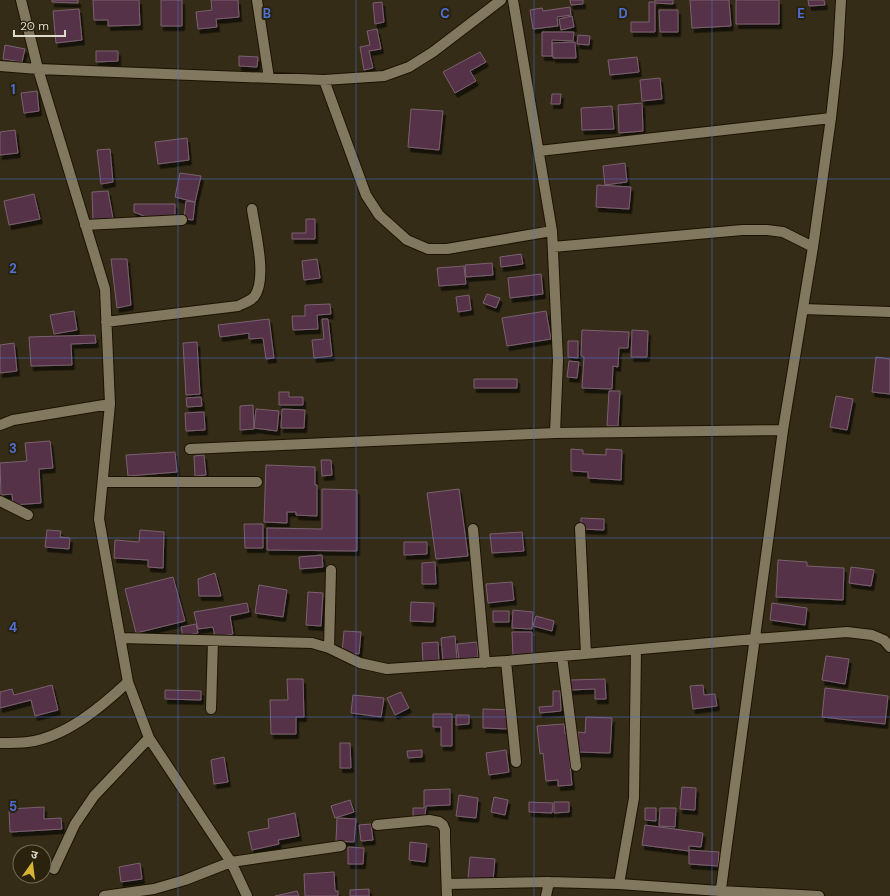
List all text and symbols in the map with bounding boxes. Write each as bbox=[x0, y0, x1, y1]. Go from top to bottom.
text: B bbox=[263, 5, 271, 22]
text: C bbox=[440, 5, 450, 22]
text: D bbox=[618, 5, 628, 22]
text: E bbox=[797, 5, 805, 22]
scale bar bbox=[14, 12, 65, 38]
text: 20 m bbox=[20, 18, 49, 34]
text: 1 bbox=[11, 81, 15, 98]
text: 2 bbox=[9, 260, 17, 277]
text: 3 bbox=[9, 440, 17, 457]
text: 4 bbox=[9, 619, 17, 636]
text: 5 bbox=[9, 798, 17, 815]
north arrow bbox=[12, 844, 52, 884]
text: उ bbox=[30, 847, 40, 862]

